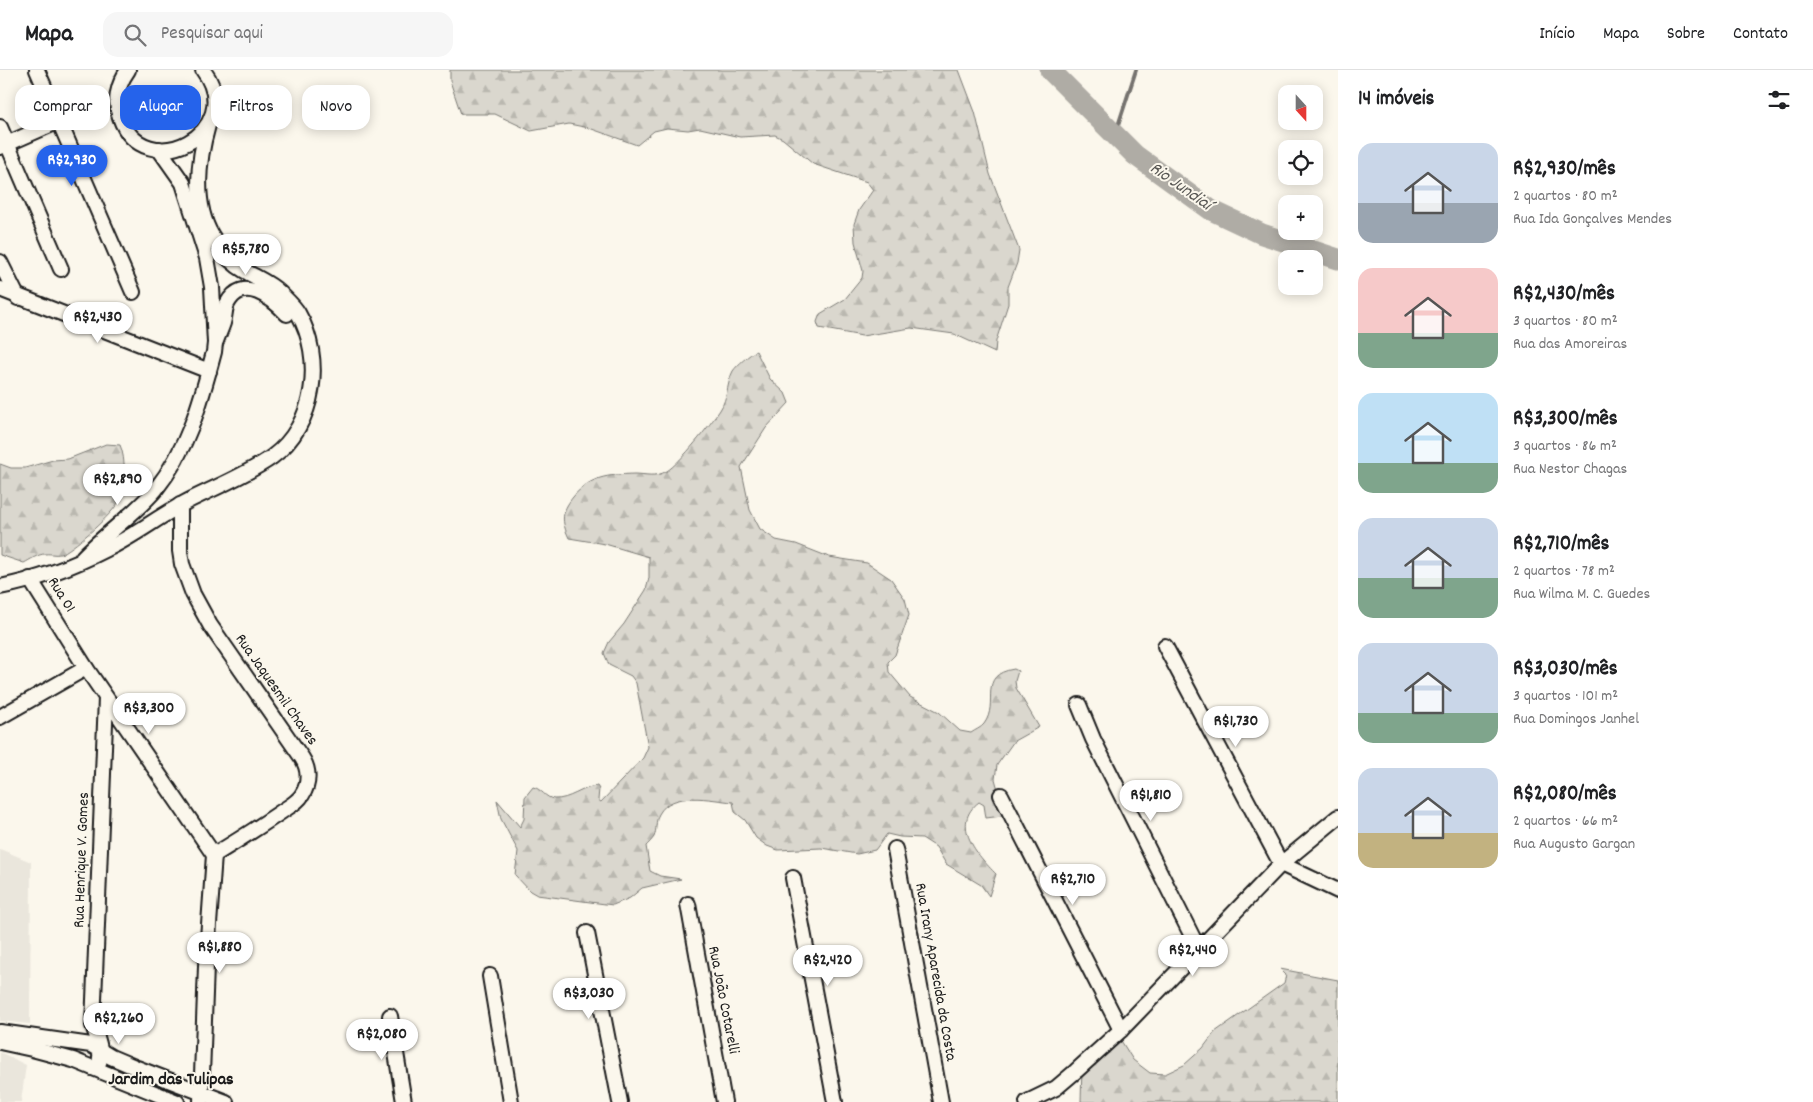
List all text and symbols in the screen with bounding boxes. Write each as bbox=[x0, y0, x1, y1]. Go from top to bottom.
search box bbox=[103, 12, 453, 57]
text: Mapa bbox=[25, 18, 73, 52]
icon: search bbox=[121, 21, 149, 49]
text: Pesquisar aqui bbox=[161, 21, 263, 48]
text: Início bbox=[1539, 22, 1575, 47]
text: Mapa bbox=[1603, 22, 1639, 47]
text: Sobre bbox=[1667, 22, 1705, 47]
text: Contato bbox=[1733, 22, 1788, 47]
chip: Comprar bbox=[15, 85, 110, 130]
chip: Alugar bbox=[120, 85, 201, 130]
chip: Filtros bbox=[211, 85, 292, 130]
chip: Novo bbox=[302, 85, 370, 130]
north arrow bbox=[1278, 85, 1322, 130]
map controls bbox=[1278, 85, 1323, 295]
text: 14 imóveis bbox=[1358, 85, 1434, 115]
icon: filters bbox=[1765, 86, 1793, 114]
button: locate bbox=[1278, 140, 1323, 185]
pin: R$2,930 bbox=[26, 144, 118, 187]
text: R$2,930 bbox=[47, 149, 97, 172]
text: R$2,930/mês bbox=[1513, 155, 1616, 185]
water label: Rio Jundiaí bbox=[1144, 157, 1220, 220]
icon: home bbox=[1398, 163, 1458, 223]
text: 2 quartos · 80 m² bbox=[1513, 185, 1617, 208]
button: + bbox=[1278, 195, 1323, 240]
text: Rua Ida Gonçalves Mendes bbox=[1513, 208, 1672, 231]
pin: R$5,780 bbox=[200, 234, 292, 276]
text: R$5,780 bbox=[222, 238, 270, 261]
button: − bbox=[1278, 250, 1323, 295]
text: R$2,430/mês bbox=[1513, 280, 1615, 310]
icon: home bbox=[1398, 288, 1458, 348]
pin: R$2,430 bbox=[52, 302, 144, 344]
text: R$2,430 bbox=[74, 306, 122, 329]
text: 3 quartos · 80 m² bbox=[1513, 310, 1618, 333]
text: Rua das Amoreiras bbox=[1513, 333, 1627, 356]
text: R$3,300/mês bbox=[1513, 405, 1618, 435]
icon: home bbox=[1398, 413, 1458, 473]
text: 3 quartos · 86 m² bbox=[1513, 435, 1617, 458]
text: Rua Nestor Chagas bbox=[1513, 458, 1627, 481]
pin: R$2,890 bbox=[72, 464, 164, 506]
text: R$2,890 bbox=[94, 468, 142, 491]
text: R$2,710/mês bbox=[1513, 530, 1609, 560]
icon: home bbox=[1398, 538, 1458, 598]
text: 2 quartos · 78 m² bbox=[1513, 560, 1615, 583]
street label: Rua 01 bbox=[41, 573, 81, 617]
text: Rua Wilma M. C. Guedes bbox=[1513, 583, 1650, 606]
street label: Rua Jaquesmil Chaves bbox=[229, 630, 323, 751]
text: R$3,030/mês bbox=[1513, 655, 1618, 685]
icon: home bbox=[1398, 663, 1458, 723]
text: 3 quartos · 101 m² bbox=[1513, 685, 1618, 708]
pin: R$3,300 bbox=[103, 692, 195, 735]
text: R$3,300 bbox=[124, 697, 174, 720]
pin: R$1,730 bbox=[1190, 706, 1282, 748]
text: Rua Domingos Janhel bbox=[1513, 708, 1639, 731]
text: R$1,730 bbox=[1214, 710, 1258, 733]
pin: R$1,810 bbox=[1105, 780, 1197, 822]
text: R$2,080/mês bbox=[1513, 780, 1617, 810]
text: R$1,810 bbox=[1130, 784, 1172, 807]
icon: home bbox=[1398, 788, 1458, 848]
street label: Rua Henrique V. Gomes bbox=[68, 791, 96, 928]
text: 2 quartos · 66 m² bbox=[1513, 810, 1618, 833]
text: Rua Augusto Gargan bbox=[1513, 833, 1635, 856]
pin: R$2,710 bbox=[1027, 864, 1119, 906]
text: R$2,710 bbox=[1051, 868, 1095, 891]
street label: Rua Irany Aparecida da Costa bbox=[908, 881, 962, 1063]
pin: R$1,880 bbox=[174, 932, 266, 974]
pin: R$2,440 bbox=[1147, 934, 1239, 977]
text: R$1,880 bbox=[198, 936, 242, 959]
text: R$2,440 bbox=[1169, 939, 1217, 962]
street label: Rua João Cotarelli bbox=[701, 944, 745, 1056]
pin: R$2,420 bbox=[782, 944, 874, 987]
text: R$2,420 bbox=[804, 949, 852, 972]
pin: R$3,030 bbox=[543, 978, 635, 1020]
text: R$3,030 bbox=[564, 982, 614, 1005]
pin: R$2,260 bbox=[73, 1002, 165, 1045]
text: R$2,260 bbox=[94, 1007, 144, 1030]
pin: R$2,080 bbox=[336, 1018, 428, 1061]
text: R$2,080 bbox=[357, 1023, 407, 1046]
district label: Jardim das Tulipas bbox=[108, 1068, 234, 1093]

